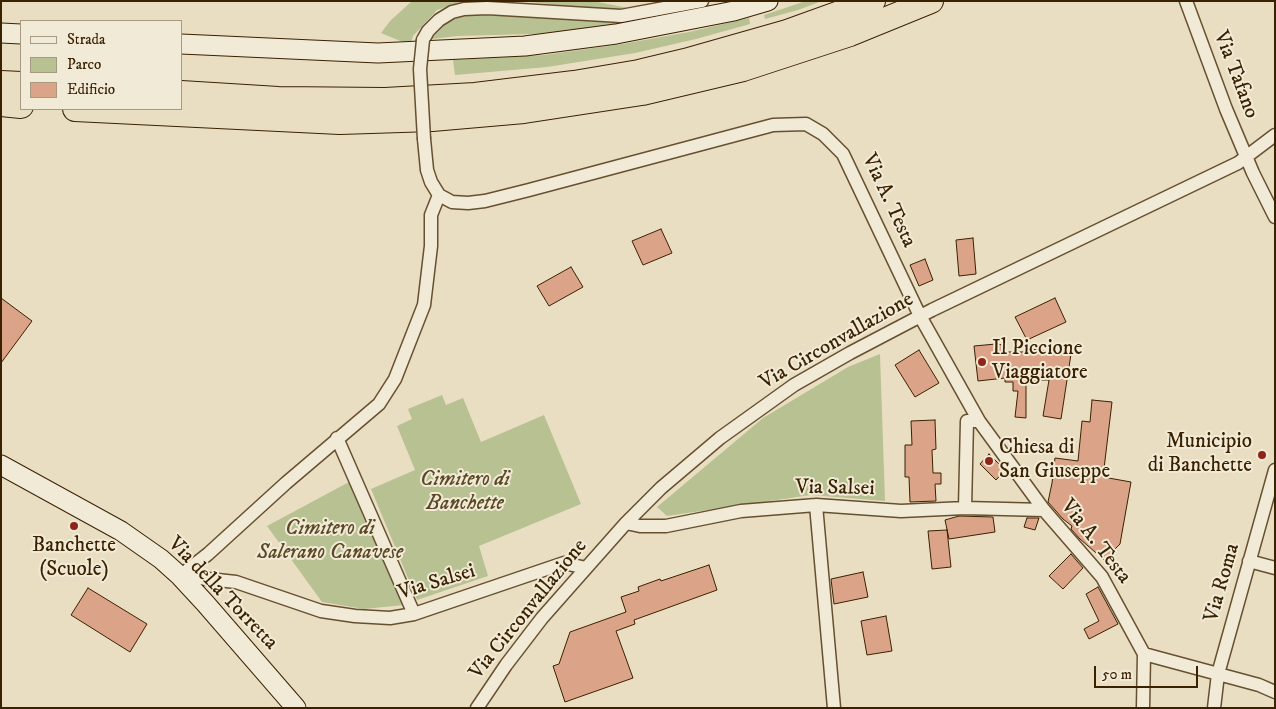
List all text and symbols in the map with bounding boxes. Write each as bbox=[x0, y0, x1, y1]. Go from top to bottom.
legend bbox=[20, 20, 182, 110]
street label: Via Tafano bbox=[1207, 28, 1263, 122]
text: Strada bbox=[67, 30, 105, 49]
text: Parco bbox=[67, 55, 101, 74]
text: Edificio bbox=[67, 80, 115, 99]
street label: Via A. Testa bbox=[855, 150, 921, 252]
street label: Via Circonvallazione bbox=[756, 288, 918, 396]
place label: Il Piccione Viaggiatore bbox=[992, 337, 1088, 387]
marker: Il Piccione Viaggiatore bbox=[976, 356, 988, 368]
place label: Municipio di Banchette bbox=[1148, 430, 1252, 480]
place label: Chiesa di San Giuseppe bbox=[999, 436, 1110, 486]
marker: Municipio di Banchette bbox=[1256, 449, 1268, 461]
marker: Chiesa di San Giuseppe bbox=[983, 455, 995, 467]
park label: Cimitero di Banchette bbox=[420, 468, 510, 518]
street label: Via Salsei bbox=[795, 476, 875, 502]
street label: Via A. Testa bbox=[1054, 495, 1136, 589]
park label: Cimitero di Salerano Canavese bbox=[257, 517, 403, 567]
marker: Banchette (Scuole) bbox=[68, 520, 80, 532]
street label: Via della Torretta bbox=[162, 532, 282, 656]
place label: Banchette (Scuole) bbox=[32, 534, 116, 584]
street label: Via Circonvallazione bbox=[465, 535, 593, 685]
street label: Via Roma bbox=[1200, 541, 1246, 625]
street label: Via Salsei bbox=[395, 559, 479, 607]
scale bar bbox=[1096, 656, 1200, 688]
text: 50 m bbox=[1102, 665, 1132, 684]

